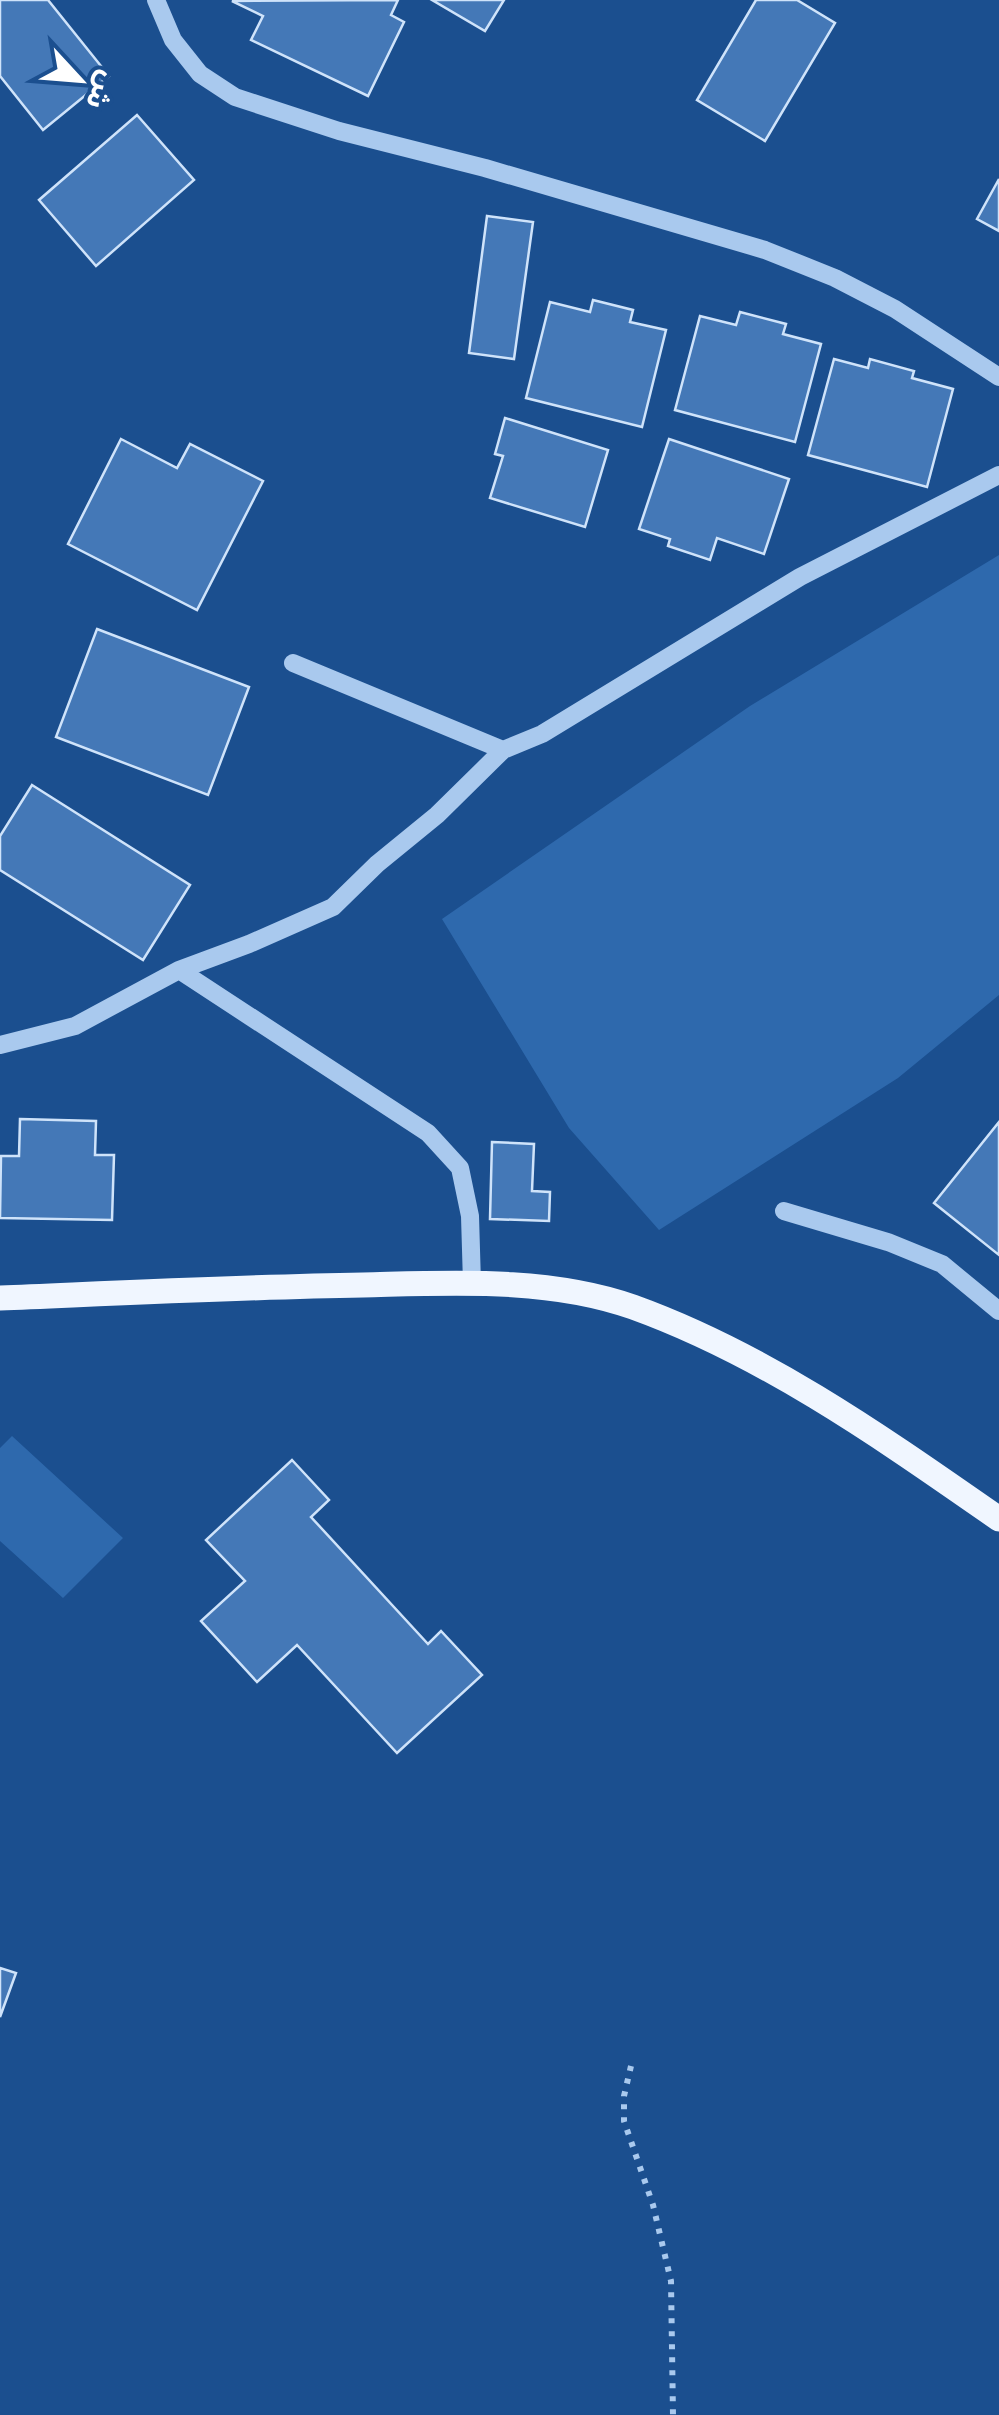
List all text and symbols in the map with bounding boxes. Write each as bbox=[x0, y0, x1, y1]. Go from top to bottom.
north arrow bbox=[30, 30, 130, 130]
text: ش bbox=[79, 66, 125, 115]

